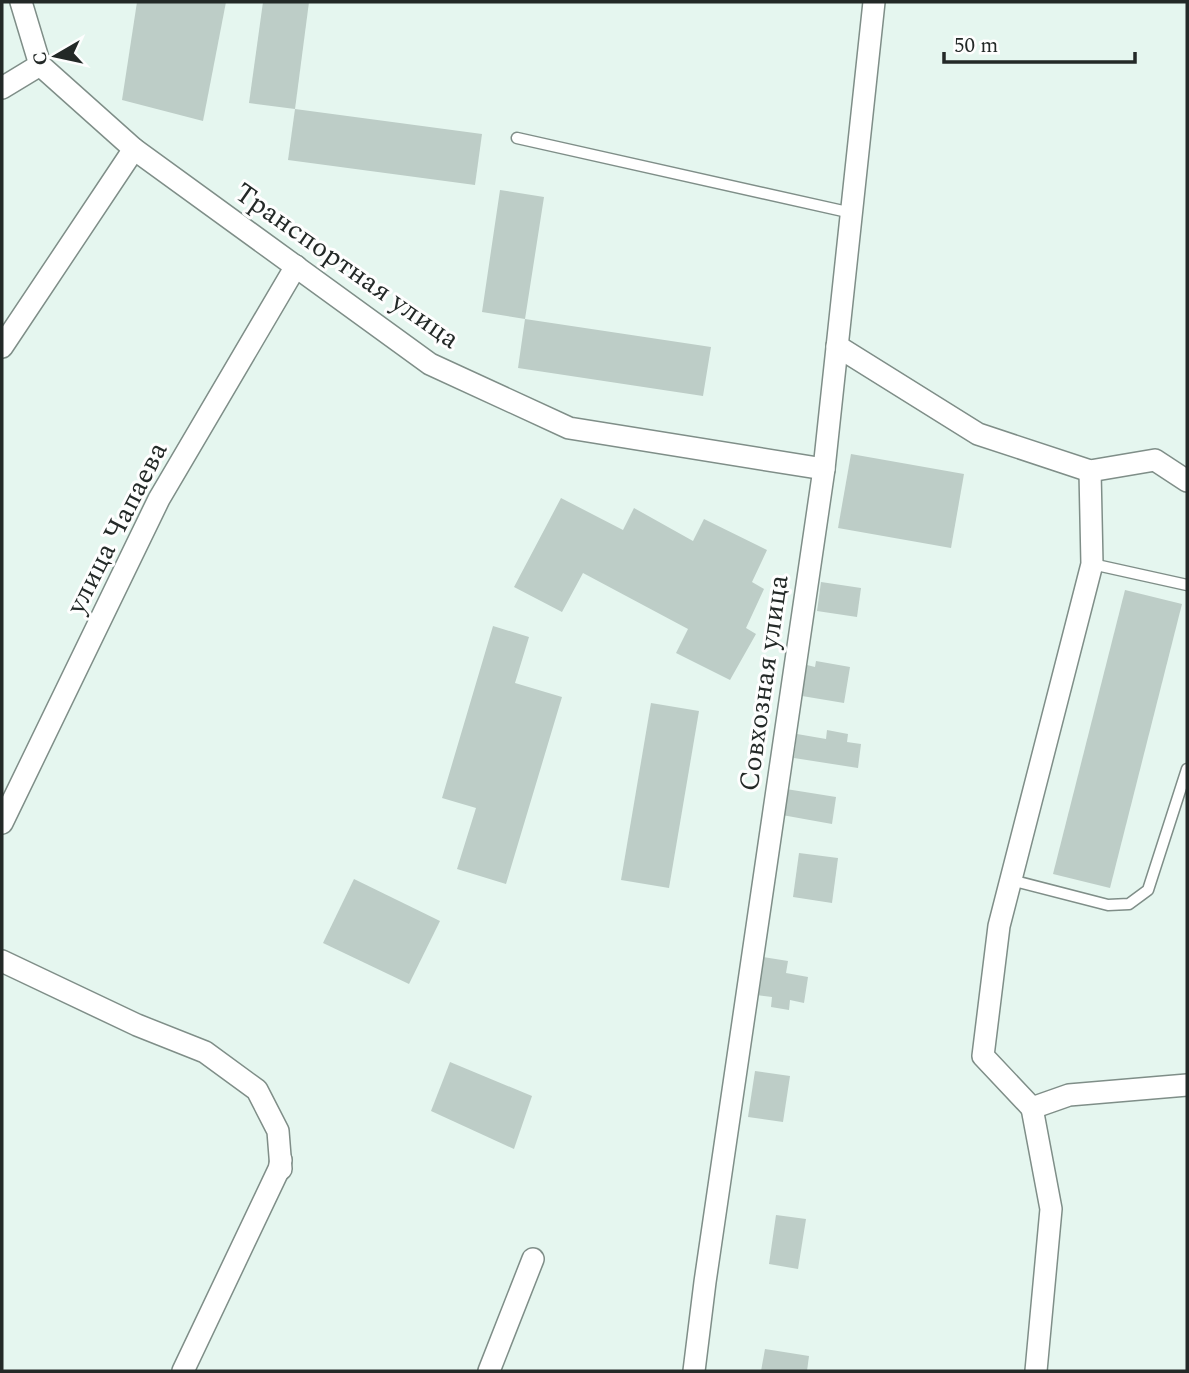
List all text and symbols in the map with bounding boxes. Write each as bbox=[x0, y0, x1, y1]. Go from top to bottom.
north arrow bbox=[21, 21, 91, 91]
scale bar bbox=[944, 21, 1135, 65]
text: 50 m bbox=[954, 30, 998, 62]
text: С bbox=[25, 49, 56, 67]
street label: Транспортная улица bbox=[226, 172, 469, 360]
street label: улица Чапаева bbox=[55, 434, 179, 623]
street label: Совхозная улица bbox=[728, 572, 801, 794]

